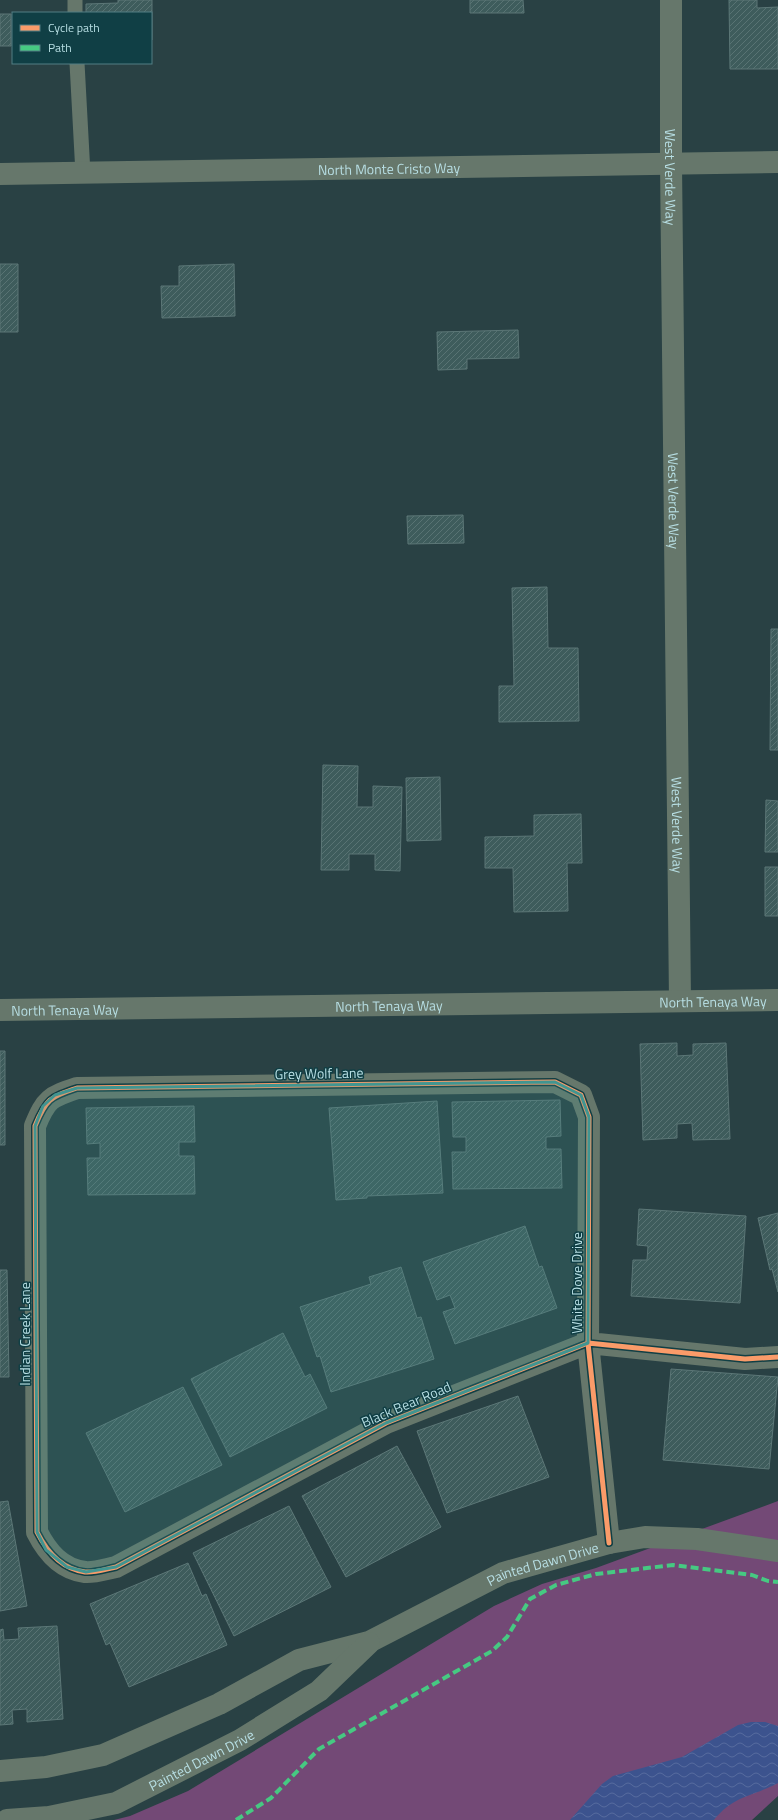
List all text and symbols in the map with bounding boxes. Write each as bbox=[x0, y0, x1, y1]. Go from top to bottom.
legend bbox=[12, 12, 152, 64]
text: Cycle path bbox=[48, 18, 100, 37]
text: Path bbox=[48, 38, 72, 57]
street label: West Verde Way bbox=[660, 129, 682, 226]
street label: North Monte Cristo Way bbox=[318, 156, 460, 180]
street label: West Verde Way bbox=[664, 453, 686, 550]
street label: West Verde Way bbox=[667, 777, 689, 874]
street label: North Tenaya Way bbox=[659, 990, 767, 1012]
street label: North Tenaya Way bbox=[335, 994, 443, 1016]
street label: North Tenaya Way bbox=[11, 998, 119, 1020]
street label: Grey Wolf Lane bbox=[274, 1062, 364, 1084]
street label: White Dove Drive bbox=[566, 1232, 587, 1334]
street label: Indian Creek Lane bbox=[14, 1282, 35, 1386]
street label: Black Bear Road bbox=[358, 1376, 454, 1432]
street label: Painted Dawn Drive bbox=[483, 1536, 601, 1590]
street label: Painted Dawn Drive bbox=[144, 1723, 258, 1795]

